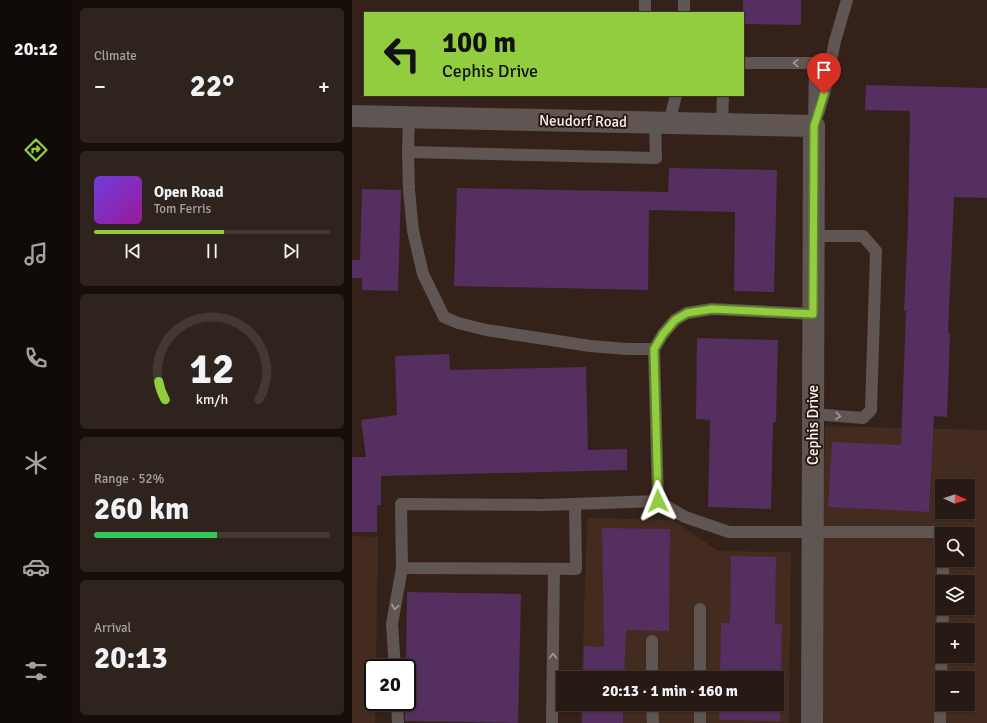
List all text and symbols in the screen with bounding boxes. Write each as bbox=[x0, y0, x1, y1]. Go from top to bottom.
text: 100 m bbox=[442, 26, 516, 60]
icon: left bbox=[376, 28, 428, 80]
text: 20:12 bbox=[14, 38, 58, 60]
text: Climate bbox=[94, 48, 137, 64]
pin bbox=[807, 53, 841, 94]
one-way arrow bbox=[793, 59, 799, 67]
icon: arrive bbox=[813, 59, 835, 81]
text: Cephis Drive bbox=[442, 60, 538, 82]
text: 22° bbox=[190, 68, 234, 105]
text: − bbox=[94, 73, 106, 100]
text: + bbox=[318, 73, 330, 100]
street label: Neudorf Road bbox=[539, 111, 627, 131]
icon: directions bbox=[22, 136, 50, 164]
text: Open Road bbox=[154, 183, 224, 201]
text: Tom Ferris bbox=[154, 201, 211, 217]
icon: music bbox=[22, 240, 50, 268]
icon: previous bbox=[122, 240, 144, 262]
icon: pause bbox=[201, 240, 223, 262]
icon: next bbox=[280, 240, 302, 262]
text: 12 bbox=[190, 343, 234, 394]
icon: phone bbox=[22, 344, 50, 372]
street label: Cephis Drive bbox=[804, 385, 822, 465]
text: km/h bbox=[196, 390, 228, 407]
one-way arrow bbox=[835, 411, 841, 420]
icon: climate bbox=[22, 449, 50, 477]
text: Range · 52% bbox=[94, 471, 164, 487]
north arrow bbox=[935, 479, 975, 519]
map controls bbox=[935, 479, 975, 711]
position arrow bbox=[637, 480, 679, 522]
text: 260 km bbox=[94, 491, 189, 528]
button: search bbox=[935, 527, 975, 567]
icon: car bbox=[22, 553, 50, 581]
button: layers bbox=[935, 575, 975, 615]
one-way arrow bbox=[392, 604, 400, 610]
text: Arrival bbox=[94, 620, 131, 636]
button: + bbox=[935, 623, 975, 663]
text: 20:13 bbox=[94, 640, 168, 677]
one-way arrow bbox=[549, 653, 557, 659]
icon: filters bbox=[22, 657, 50, 685]
speed limit sign: 20 bbox=[364, 659, 416, 711]
button: − bbox=[935, 671, 975, 711]
text: 20:13 · 1 min · 160 m bbox=[602, 682, 738, 700]

